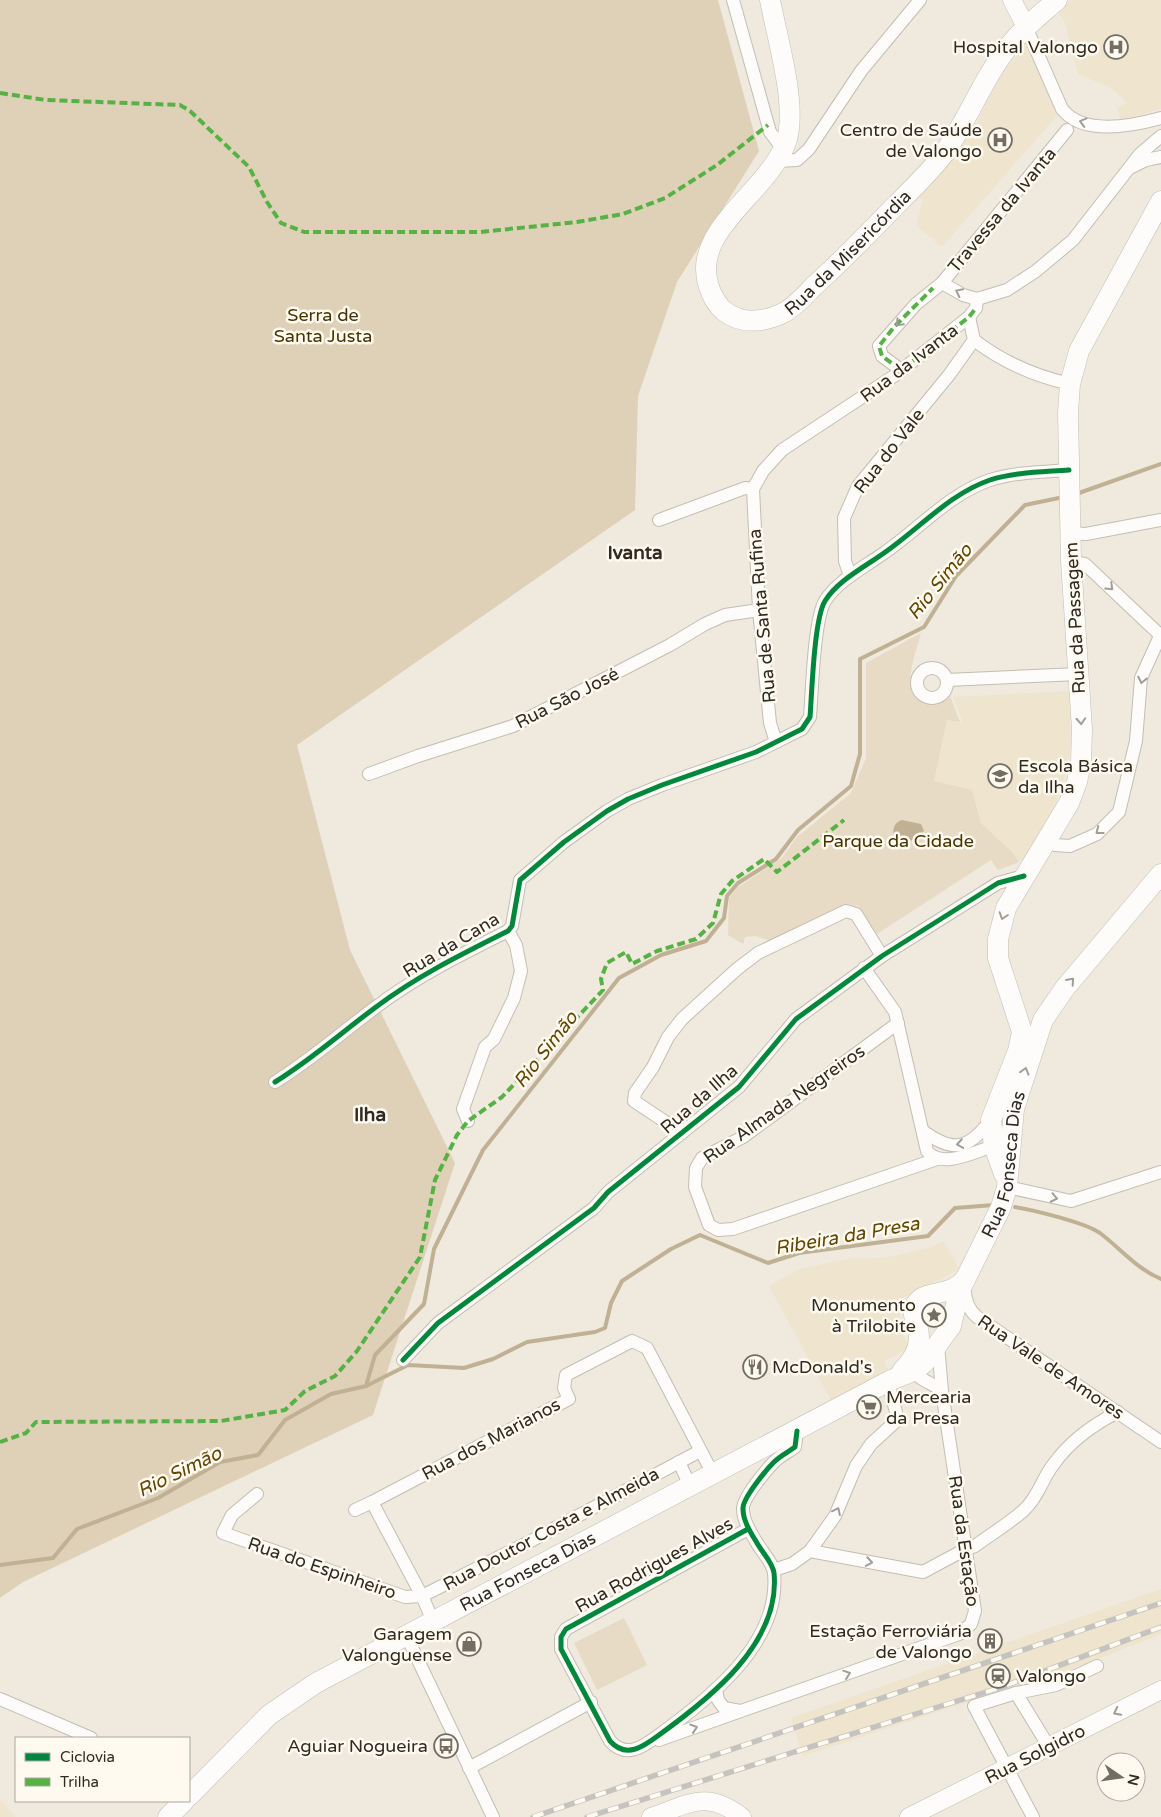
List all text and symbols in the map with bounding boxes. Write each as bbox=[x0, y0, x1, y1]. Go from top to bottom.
hospital icon: Hospital Valongo bbox=[1103, 34, 1129, 60]
place label: Hospital Valongo bbox=[953, 36, 1098, 58]
one-way arrow bbox=[1078, 117, 1087, 128]
place label: Centro de Saúde de Valongo bbox=[840, 119, 982, 162]
hospital icon: Centro de Saúde de Valongo bbox=[987, 127, 1013, 153]
street label: Travessa da Ivanta bbox=[943, 143, 1061, 277]
street label: Rua da Misericórdia bbox=[780, 185, 916, 320]
one-way arrow bbox=[955, 288, 964, 298]
park label: Serra de Santa Justa bbox=[274, 304, 372, 347]
one-way arrow bbox=[896, 317, 905, 326]
street label: Rua da Ivanta bbox=[856, 319, 962, 407]
street label: Rua do Vale bbox=[849, 404, 929, 498]
street label: Rua de Santa Rufina bbox=[743, 528, 781, 704]
water label: Rio Simão bbox=[903, 538, 978, 624]
district label: Ivanta bbox=[607, 542, 663, 564]
street label: Rua da Passagem bbox=[1060, 542, 1090, 694]
one-way arrow bbox=[1104, 581, 1113, 590]
street label: Rua São José bbox=[511, 662, 623, 734]
one-way arrow bbox=[1137, 676, 1148, 685]
one-way arrow bbox=[1076, 717, 1087, 725]
place label: Escola Básica da Ilha bbox=[1018, 755, 1133, 798]
school or university icon: Escola Básica da Ilha bbox=[987, 763, 1013, 789]
one-way arrow bbox=[1095, 825, 1104, 834]
park label: Parque da Cidade bbox=[822, 830, 974, 852]
street label: Rua da Cana bbox=[399, 908, 503, 982]
one-way arrow bbox=[999, 911, 1009, 920]
one-way arrow bbox=[1066, 978, 1074, 987]
water label: Rio Simão bbox=[509, 1006, 583, 1092]
street label: Rua Almada Negreiros bbox=[699, 1040, 869, 1168]
street label: Rua da Ilha bbox=[656, 1059, 742, 1139]
one-way arrow bbox=[1020, 1067, 1030, 1075]
street label: Rua Fonseca Dias bbox=[977, 1088, 1030, 1241]
district label: Ilha bbox=[354, 1104, 386, 1126]
one-way arrow bbox=[955, 1139, 964, 1149]
one-way arrow bbox=[1050, 1192, 1059, 1202]
water label: Ribeira da Presa bbox=[773, 1212, 922, 1260]
place label: Monumento à Trilobite bbox=[811, 1294, 916, 1337]
place icon: Monumento à Trilobite bbox=[921, 1302, 947, 1328]
street label: Rua Vale de Amores bbox=[974, 1310, 1128, 1424]
restaurant icon: McDonald's bbox=[742, 1354, 768, 1380]
place label: McDonald's bbox=[772, 1356, 872, 1378]
place label: Mercearia da Presa bbox=[886, 1386, 971, 1429]
street label: Rua dos Marianos bbox=[418, 1393, 564, 1485]
supermarket icon: Mercearia da Presa bbox=[856, 1394, 882, 1420]
water label: Rio Simão bbox=[134, 1442, 226, 1502]
street label: Rua Doutor Costa e Almeida bbox=[439, 1463, 663, 1595]
street label: Rua da Estação bbox=[944, 1474, 984, 1608]
one-way arrow bbox=[830, 1507, 840, 1516]
street label: Rua Rodrigues Alves bbox=[571, 1512, 737, 1618]
street label: Rua Fonseca Dias bbox=[456, 1527, 599, 1616]
street label: Rua do Espinheiro bbox=[245, 1532, 399, 1604]
one-way arrow bbox=[865, 1556, 874, 1566]
place label: Estação Ferroviária de Valongo bbox=[809, 1620, 972, 1663]
place label: Garagem Valonguense bbox=[342, 1623, 452, 1666]
building icon: Estação Ferroviária de Valongo bbox=[977, 1628, 1003, 1654]
shop icon: Garagem Valonguense bbox=[456, 1631, 482, 1657]
station icon: Valongo bbox=[985, 1663, 1011, 1689]
place label: Valongo bbox=[1016, 1665, 1086, 1687]
one-way arrow bbox=[842, 1670, 850, 1680]
one-way arrow bbox=[1114, 1706, 1123, 1716]
street label: Rua Solgidro bbox=[981, 1719, 1089, 1789]
one-way arrow bbox=[689, 1724, 697, 1734]
bus stop icon: Aguiar Nogueira bbox=[433, 1733, 459, 1759]
place label: Aguiar Nogueira bbox=[287, 1735, 428, 1757]
legend bbox=[15, 1737, 190, 1802]
text: Ciclovia bbox=[60, 1748, 115, 1766]
north arrow bbox=[1096, 1752, 1146, 1802]
text: N bbox=[1124, 1772, 1143, 1787]
text: Trilha bbox=[60, 1773, 99, 1791]

